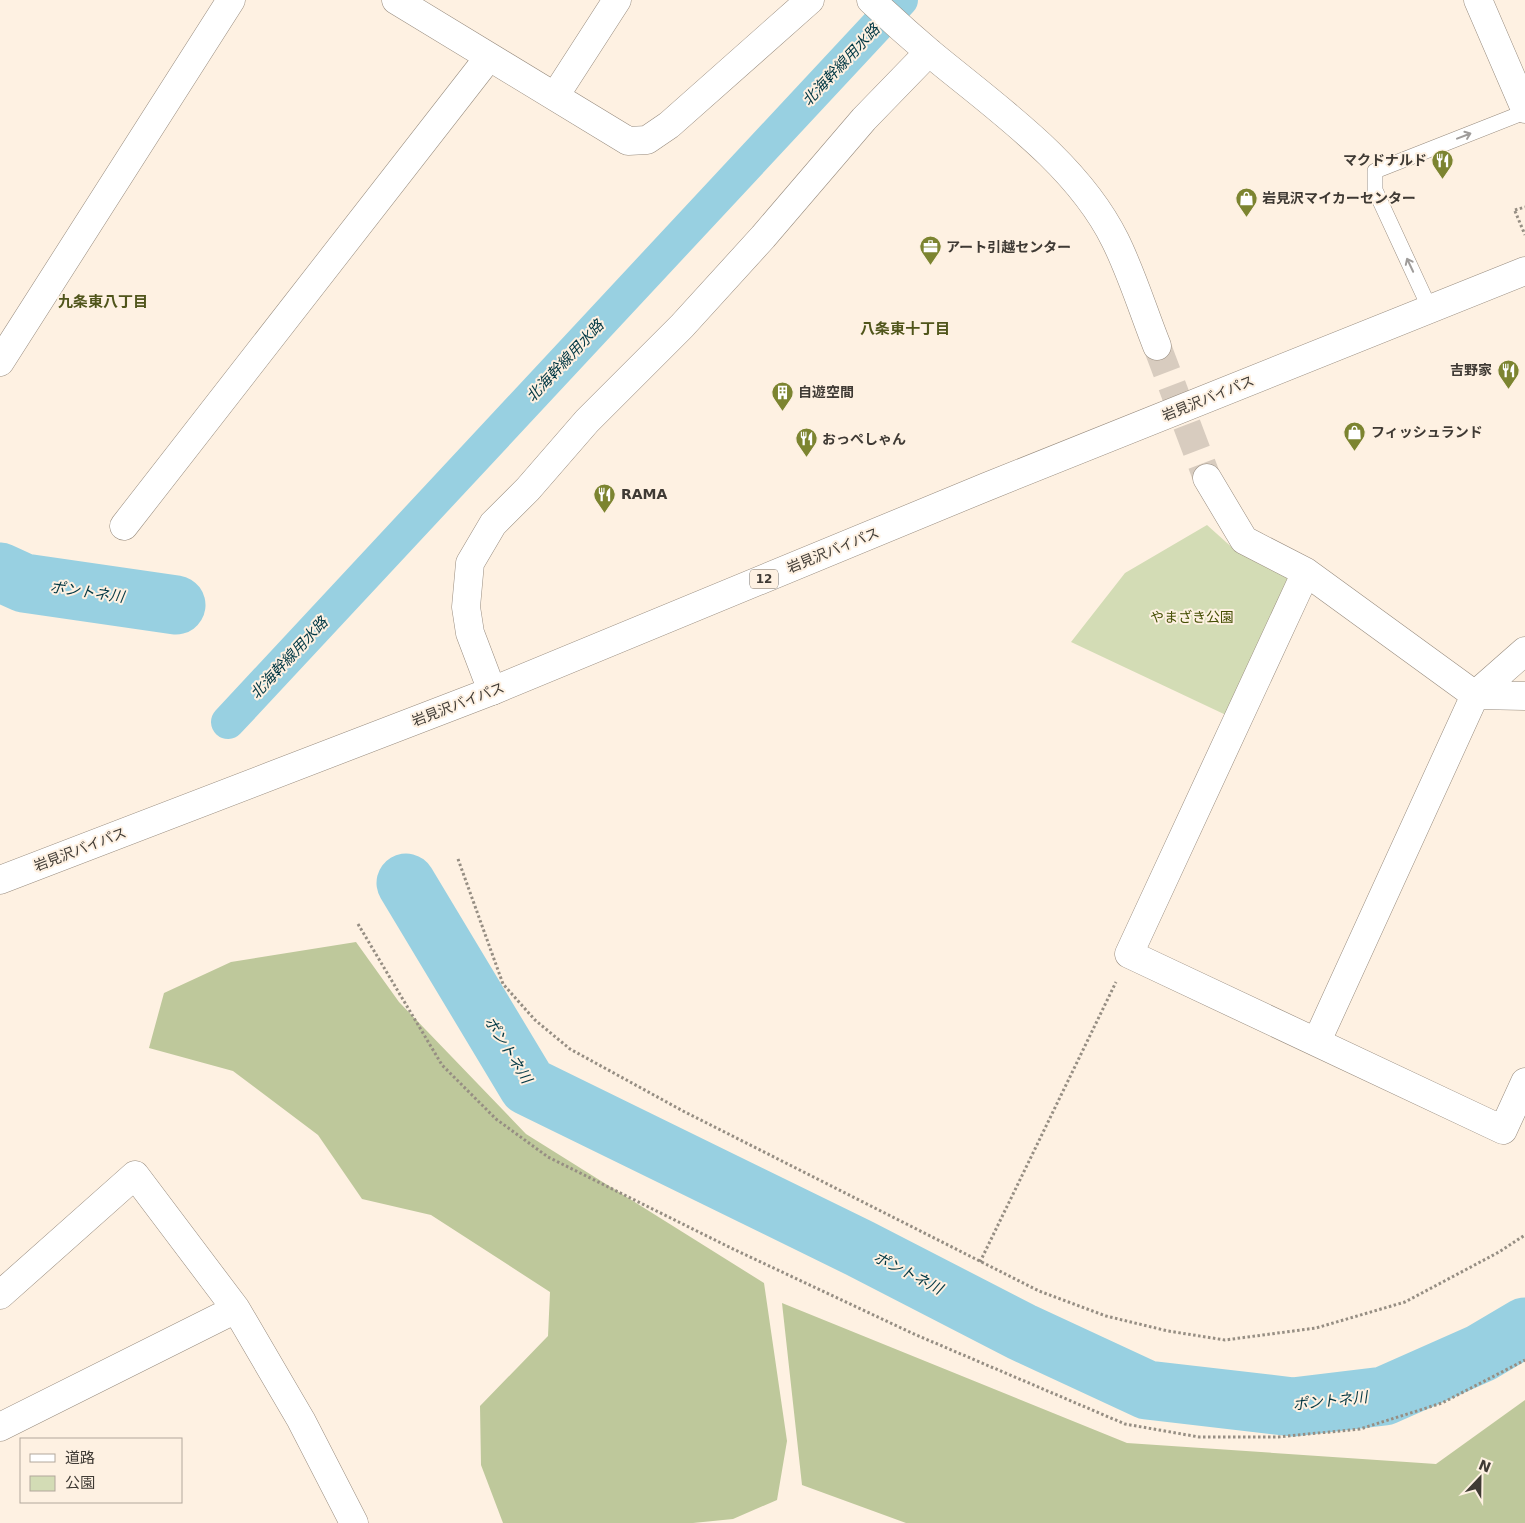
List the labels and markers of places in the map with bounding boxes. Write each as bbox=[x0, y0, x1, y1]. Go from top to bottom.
restaurant icon: マクドナルド bbox=[1431, 148, 1455, 179]
place label: マクドナルド bbox=[1343, 152, 1427, 168]
shop icon: 岩見沢マイカーセンター bbox=[1234, 186, 1258, 217]
place label: 岩見沢マイカーセンター bbox=[1262, 190, 1416, 206]
office icon: アート引越センター bbox=[918, 235, 942, 266]
place label: アート引越センター bbox=[946, 239, 1071, 255]
restaurant icon: 吉野家 bbox=[1496, 358, 1520, 389]
place label: 吉野家 bbox=[1450, 362, 1492, 378]
building icon: 自遊空間 bbox=[770, 380, 794, 411]
place label: 自遊空間 bbox=[798, 384, 854, 400]
shop icon: フィッシュランド bbox=[1343, 420, 1367, 451]
place label: フィッシュランド bbox=[1371, 424, 1483, 440]
restaurant icon: おっぺしゃん bbox=[794, 427, 818, 458]
place label: おっぺしゃん bbox=[822, 431, 906, 447]
restaurant icon: RAMA bbox=[593, 482, 617, 513]
place label: RAMA bbox=[621, 486, 668, 502]

